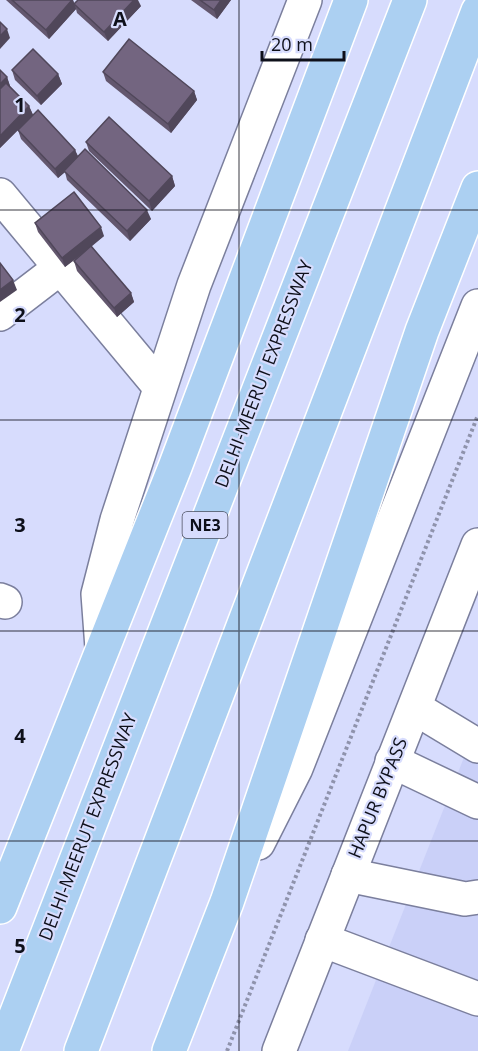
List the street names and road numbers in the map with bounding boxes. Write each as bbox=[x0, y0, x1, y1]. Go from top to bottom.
street label: DELHI-MEERUT EXPRESSWAY bbox=[209, 256, 318, 491]
road number: NE3 bbox=[182, 512, 228, 538]
street label: DELHI-MEERUT EXPRESSWAY bbox=[33, 709, 142, 944]
street label: HAPUR BYPASS bbox=[342, 734, 412, 861]

